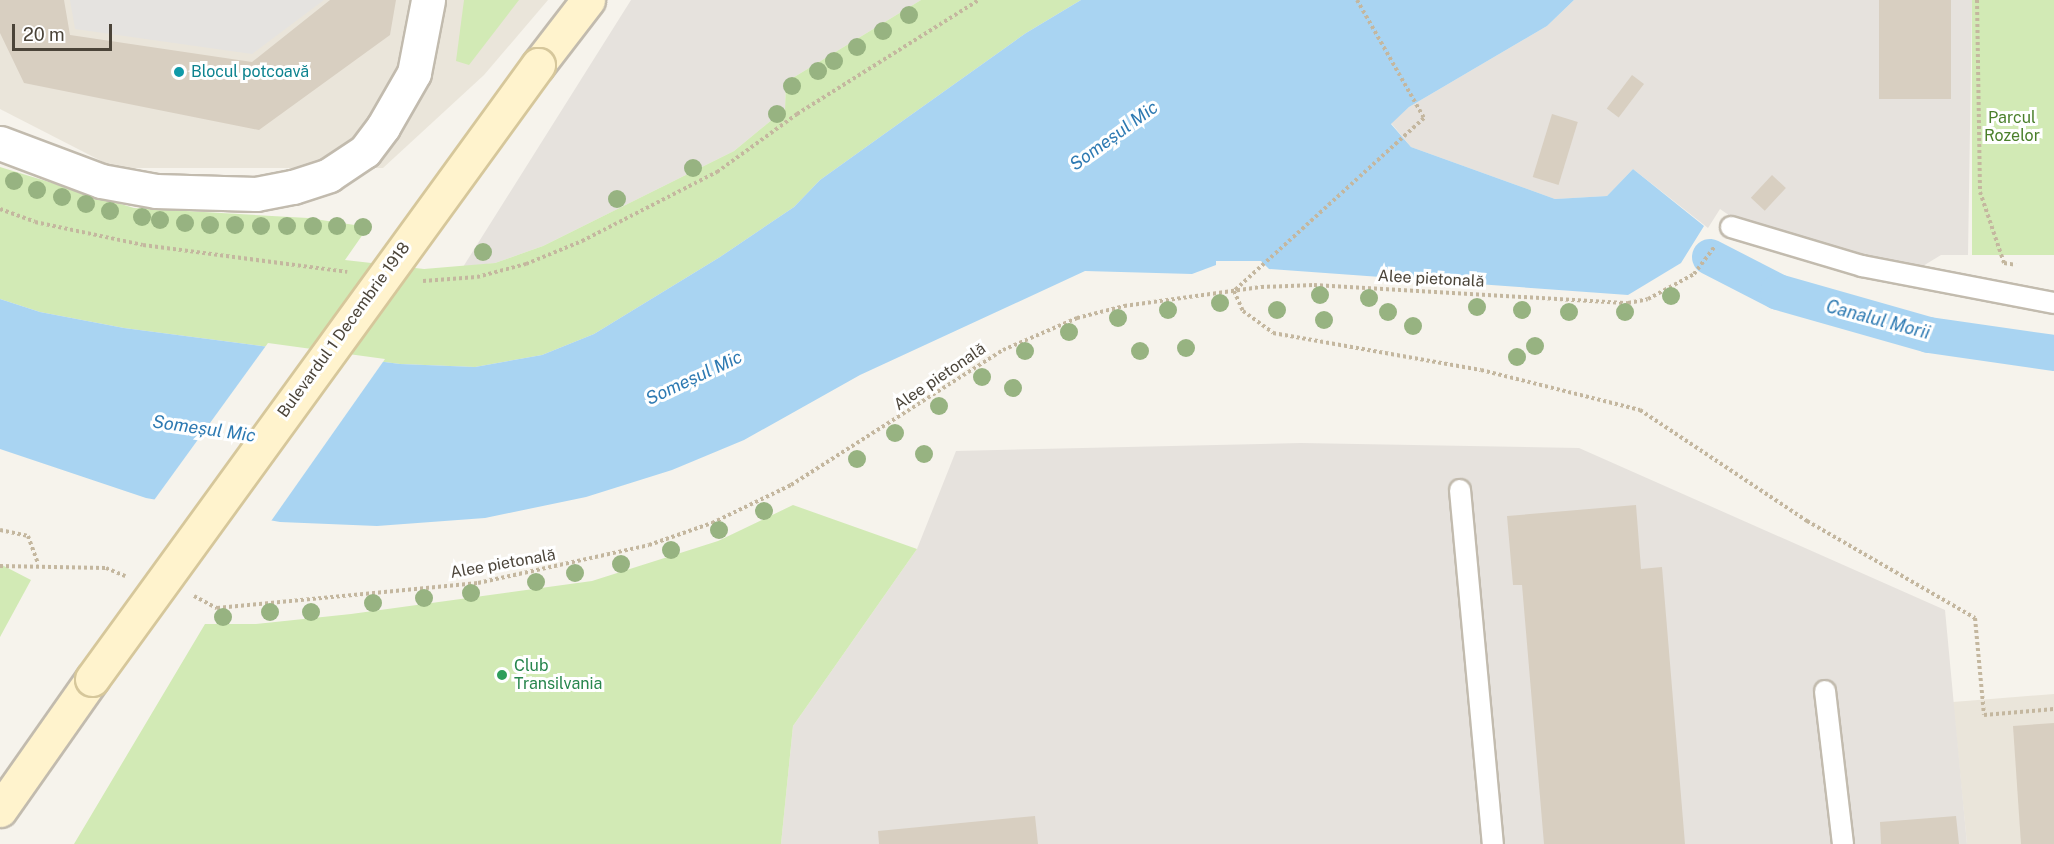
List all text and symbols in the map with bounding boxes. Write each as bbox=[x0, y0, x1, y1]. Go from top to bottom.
scale bar bbox=[15, 12, 116, 50]
text: 20 m bbox=[23, 24, 65, 45]
place label: Blocul potcoavă bbox=[191, 62, 309, 82]
marker: Blocul potcoavă bbox=[172, 65, 186, 79]
water label: Someșul Mic bbox=[1066, 97, 1162, 175]
park label: Parcul Rozelor bbox=[1984, 108, 2040, 146]
street label: Bulevardul 1 Decembrie 1918 bbox=[274, 239, 414, 421]
street label: Alee pietonală bbox=[1377, 267, 1485, 291]
water label: Canalul Morii bbox=[1824, 296, 1932, 344]
street label: Alee pietonală bbox=[890, 339, 990, 415]
water label: Someșul Mic bbox=[642, 346, 746, 410]
water label: Someșul Mic bbox=[151, 411, 257, 447]
street label: Alee pietonală bbox=[449, 545, 557, 583]
place label: Club Transilvania bbox=[514, 656, 602, 694]
marker: Club Transilvania bbox=[495, 668, 509, 682]

